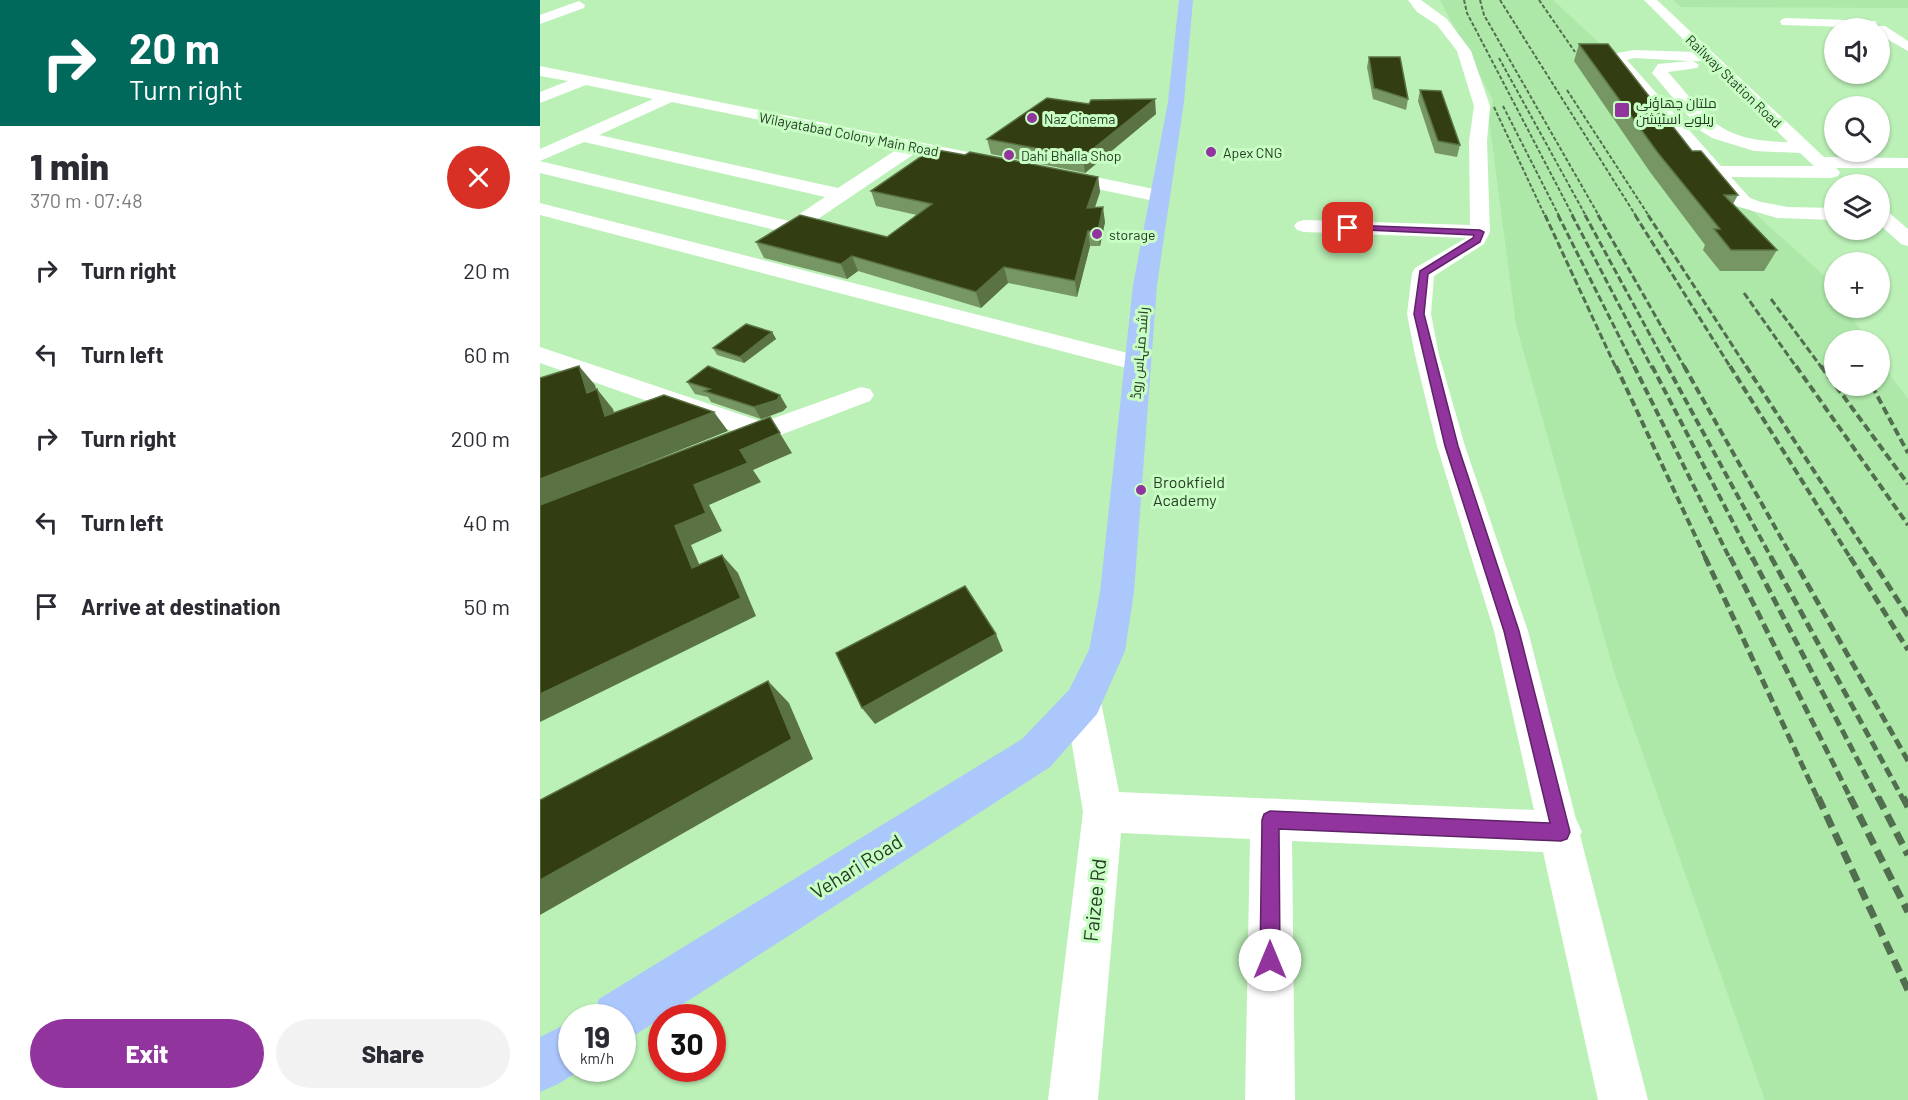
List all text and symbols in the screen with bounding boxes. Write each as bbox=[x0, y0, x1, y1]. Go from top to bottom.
map controls bbox=[1824, 18, 1890, 396]
button: sound bbox=[1824, 18, 1890, 84]
text: 20 m bbox=[129, 22, 220, 72]
icon: right bbox=[30, 24, 108, 102]
street label: Railway Station Road bbox=[1683, 31, 1785, 131]
text: Turn right bbox=[129, 73, 243, 105]
place label: ملتان چھاؤنی ریلوے اسٹیشن bbox=[1636, 94, 1717, 127]
button: search bbox=[1824, 96, 1890, 162]
marker: ملتان چھاؤنی ریلوے اسٹیشن bbox=[1613, 101, 1631, 119]
street label: Wilayatabad Colony Main Road bbox=[758, 108, 940, 160]
place label: Naz Cinema bbox=[1044, 110, 1115, 127]
marker: Naz Cinema bbox=[1025, 111, 1039, 125]
text: 1 min bbox=[30, 144, 109, 187]
place label: Apex CNG bbox=[1223, 144, 1282, 161]
marker: Apex CNG bbox=[1204, 145, 1218, 159]
button: close bbox=[447, 146, 510, 209]
place label: Dahi Bhalla Shop bbox=[1021, 147, 1122, 164]
marker: Dahi Bhalla Shop bbox=[1002, 148, 1016, 162]
button: layers bbox=[1824, 174, 1890, 240]
text: 370 m · 07:48 bbox=[30, 188, 143, 212]
pin bbox=[1322, 202, 1373, 253]
icon: arrive bbox=[1331, 211, 1364, 244]
place label: storage bbox=[1109, 226, 1155, 243]
marker: storage bbox=[1090, 227, 1104, 241]
button: + bbox=[1824, 252, 1890, 318]
icon: right bbox=[30, 254, 63, 287]
text: Turn right bbox=[81, 257, 176, 283]
text: 20 m bbox=[463, 257, 510, 283]
street label: راشد منہاس روڈ bbox=[1127, 306, 1152, 400]
button: − bbox=[1824, 330, 1890, 396]
icon: left bbox=[30, 338, 63, 371]
text: Turn left bbox=[81, 341, 164, 367]
text: 60 m bbox=[464, 341, 510, 367]
icon: right bbox=[30, 422, 63, 455]
text: Turn right bbox=[81, 425, 176, 451]
text: 200 m bbox=[451, 425, 510, 451]
place label: Brookfield Academy bbox=[1153, 472, 1225, 509]
marker: Brookfield Academy bbox=[1134, 483, 1148, 497]
icon: left bbox=[30, 506, 63, 539]
text: Turn left bbox=[81, 509, 164, 535]
text: 40 m bbox=[463, 509, 510, 535]
icon: arrive bbox=[30, 590, 63, 623]
text: Arrive at destination bbox=[81, 593, 280, 619]
text: 50 m bbox=[464, 593, 510, 619]
street label: Vehari Road bbox=[806, 829, 906, 903]
street label: Faizee Rd bbox=[1078, 857, 1110, 943]
position arrow bbox=[1238, 928, 1302, 992]
speed limit sign: 30 bbox=[648, 1004, 726, 1082]
text: 19 bbox=[584, 1018, 610, 1054]
button: Exit bbox=[30, 1019, 264, 1088]
button: Share bbox=[276, 1019, 510, 1088]
text: km/h bbox=[580, 1049, 614, 1067]

